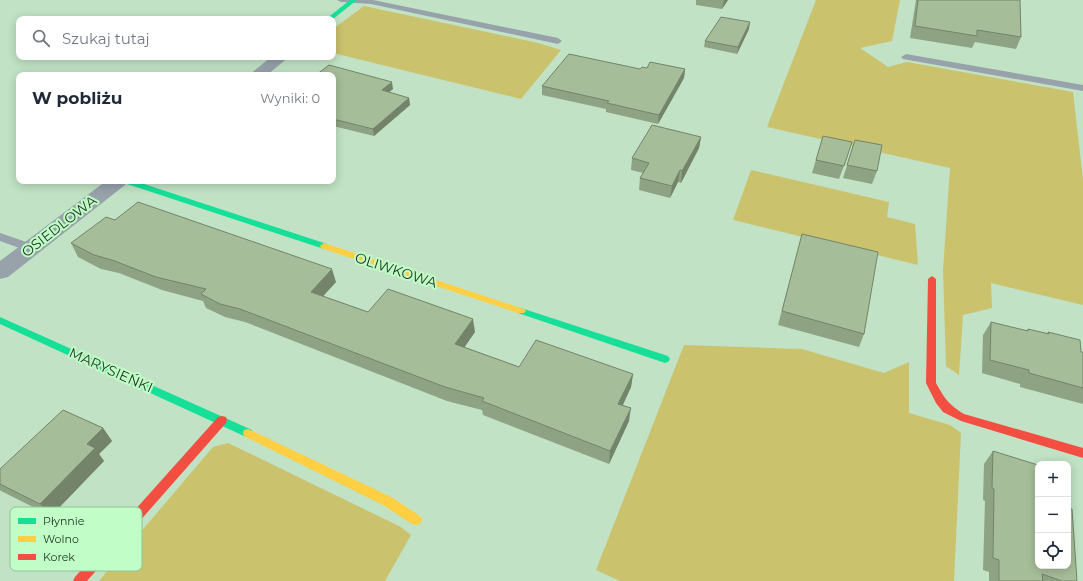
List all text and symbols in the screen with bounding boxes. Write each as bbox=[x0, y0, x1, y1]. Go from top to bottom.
search box bbox=[16, 16, 336, 60]
icon: search bbox=[30, 27, 52, 49]
text: Szukaj tutaj bbox=[62, 29, 150, 48]
text: W pobliżu bbox=[32, 88, 122, 108]
text: Wyniki: 0 bbox=[260, 90, 320, 106]
street label: OSIEDLOWA bbox=[18, 191, 101, 261]
street label: OLIWKOWA bbox=[353, 248, 440, 292]
street label: MARYSIEŃKI bbox=[66, 344, 156, 396]
map controls bbox=[1035, 461, 1071, 569]
button: + bbox=[1035, 461, 1071, 497]
button: − bbox=[1035, 497, 1071, 533]
legend bbox=[10, 507, 142, 571]
text: Płynnie bbox=[43, 514, 85, 528]
text: Wolno bbox=[43, 532, 79, 546]
button: locate bbox=[1035, 533, 1071, 569]
text: Korek bbox=[43, 550, 75, 564]

